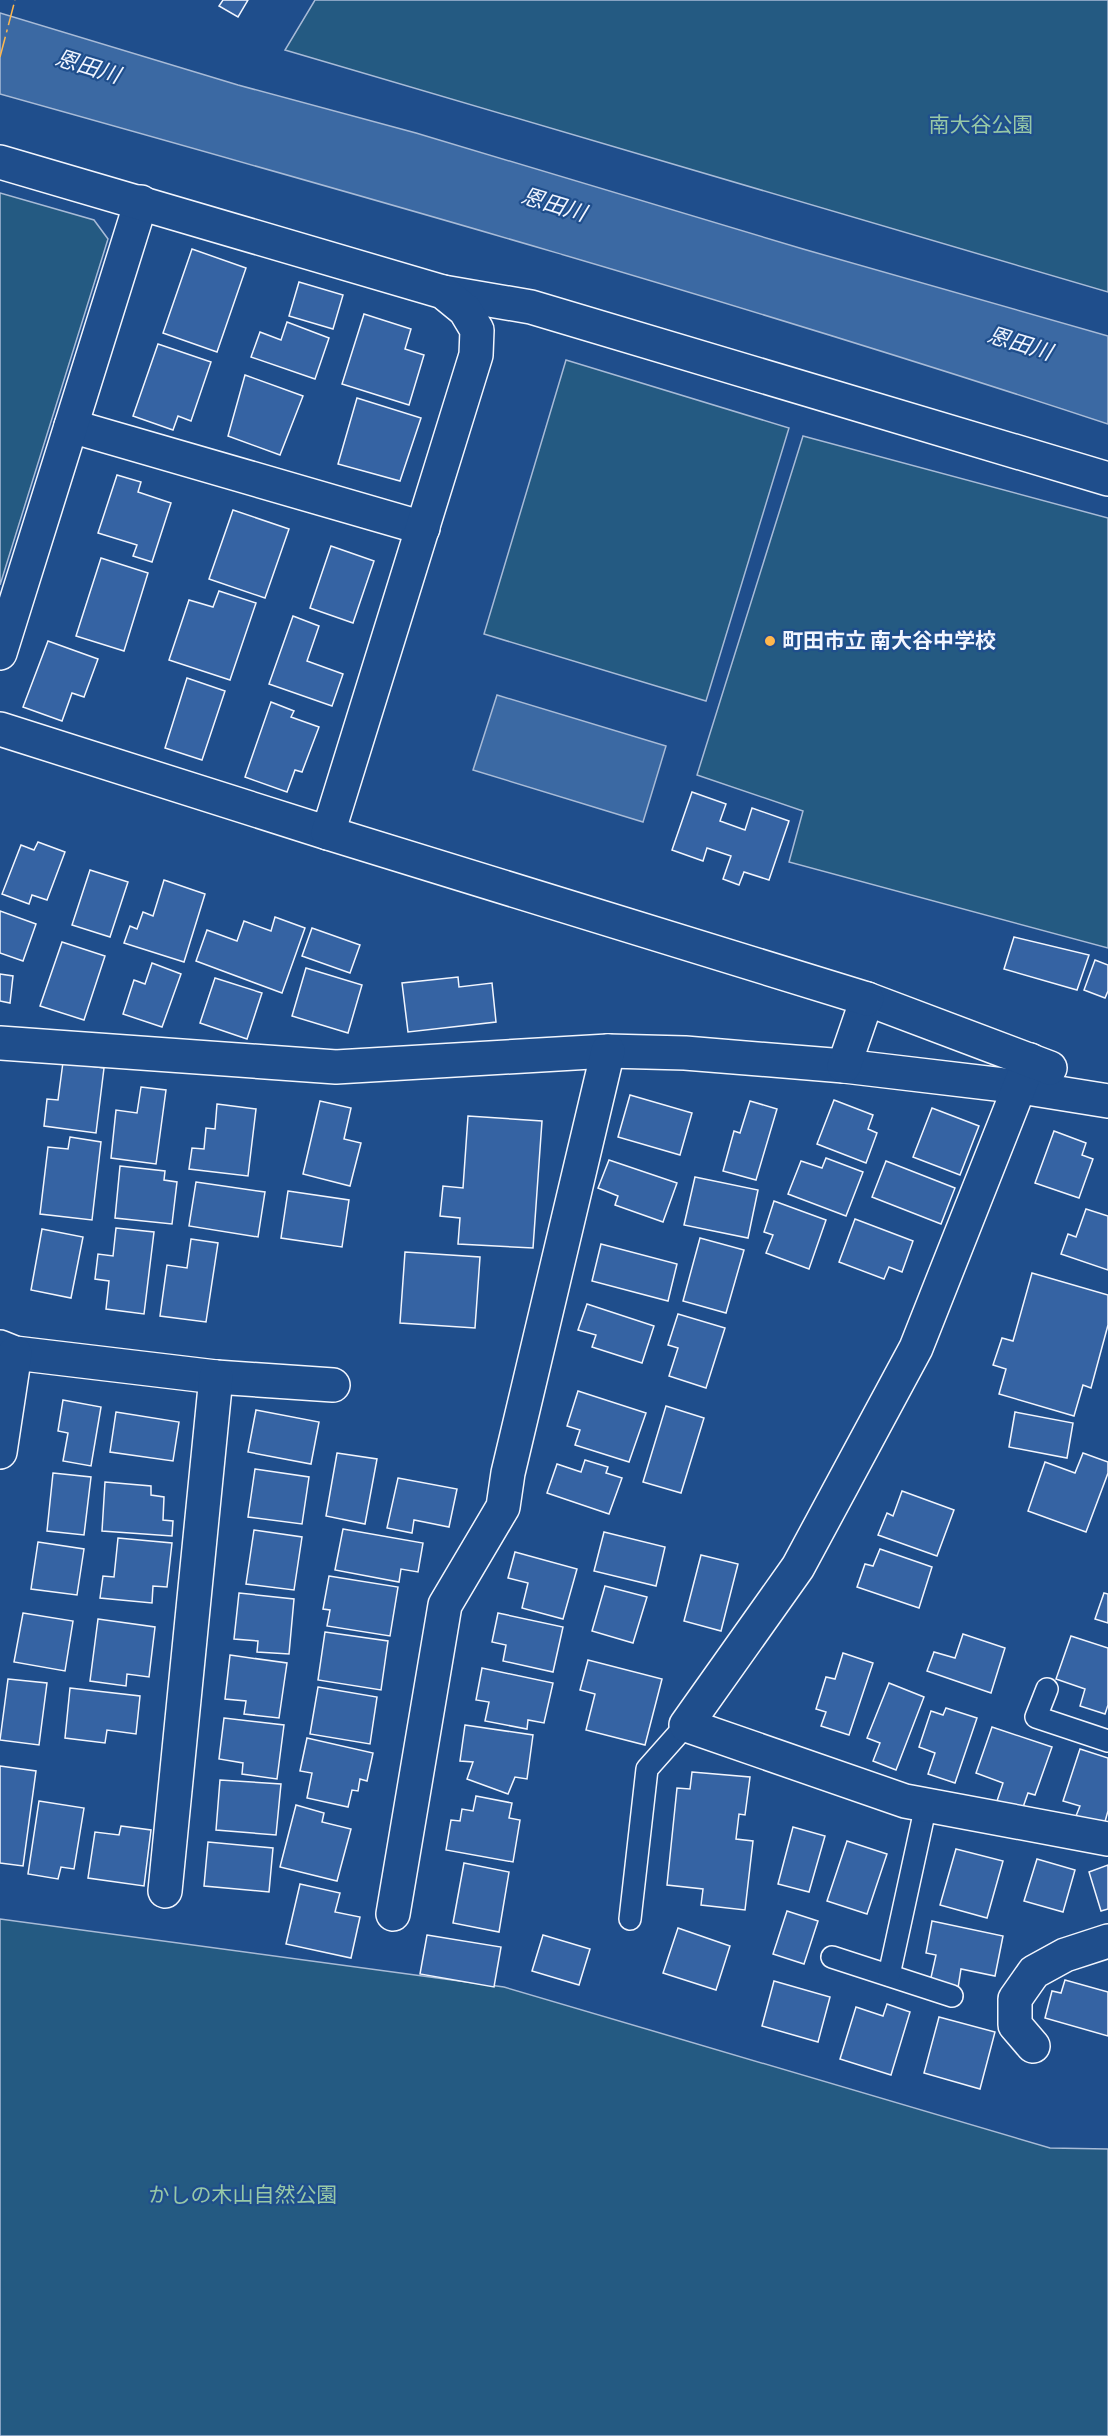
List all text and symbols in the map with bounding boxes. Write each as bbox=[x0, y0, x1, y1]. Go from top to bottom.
water label: 恩田川 bbox=[53, 43, 126, 89]
park label: 南大谷公園 bbox=[929, 111, 1034, 136]
water label: 恩田川 bbox=[519, 181, 592, 227]
water label: 恩田川 bbox=[985, 320, 1058, 366]
place label: 町田市立 南大谷中学校 bbox=[782, 627, 996, 652]
marker: 町田市立 南大谷中学校 bbox=[763, 634, 777, 648]
park label: かしの木山自然公園 bbox=[149, 2181, 338, 2206]

